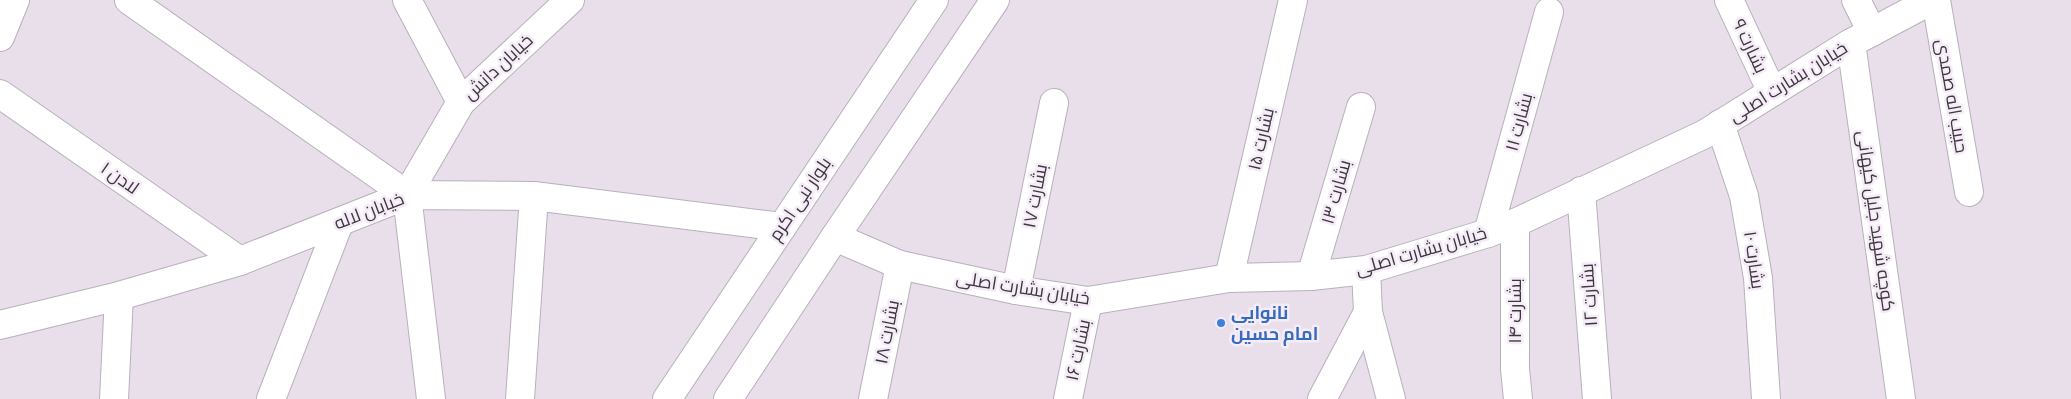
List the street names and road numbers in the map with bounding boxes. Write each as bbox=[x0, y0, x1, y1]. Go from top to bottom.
street label: بشارت ۹ bbox=[1726, 15, 1773, 78]
street label: خیابان دانش bbox=[458, 29, 539, 106]
street label: خیابان بشارت اصلی bbox=[1724, 36, 1852, 129]
street label: حبیب اله صمدی bbox=[1929, 37, 1974, 155]
street label: بشارت ۱۱ bbox=[1500, 90, 1539, 154]
street label: بشارت ۱۵ bbox=[1242, 105, 1281, 173]
street label: کوچه شهید جلیل کیهانی bbox=[1850, 129, 1901, 313]
street label: بلوار نبی اکرم bbox=[763, 152, 838, 246]
street label: لادن ۱ bbox=[96, 156, 144, 201]
street label: بشارت ۱۳ bbox=[1315, 157, 1358, 227]
street label: بشارت ۱۷ bbox=[1017, 162, 1054, 230]
street label: خیابان لاله bbox=[331, 187, 408, 236]
street label: خیابان بشارت اصلی bbox=[1353, 221, 1490, 282]
street label: بشارت ۱۰ bbox=[1737, 230, 1770, 291]
street label: بشارت ۱۲ bbox=[1575, 263, 1604, 327]
street label: خیابان بشارت اصلی bbox=[954, 266, 1092, 311]
street label: بشارت ۱۴ bbox=[1503, 278, 1528, 344]
street label: بشارت ۱۸ bbox=[869, 298, 906, 366]
street label: بشارت ۱۶ bbox=[1060, 317, 1097, 383]

